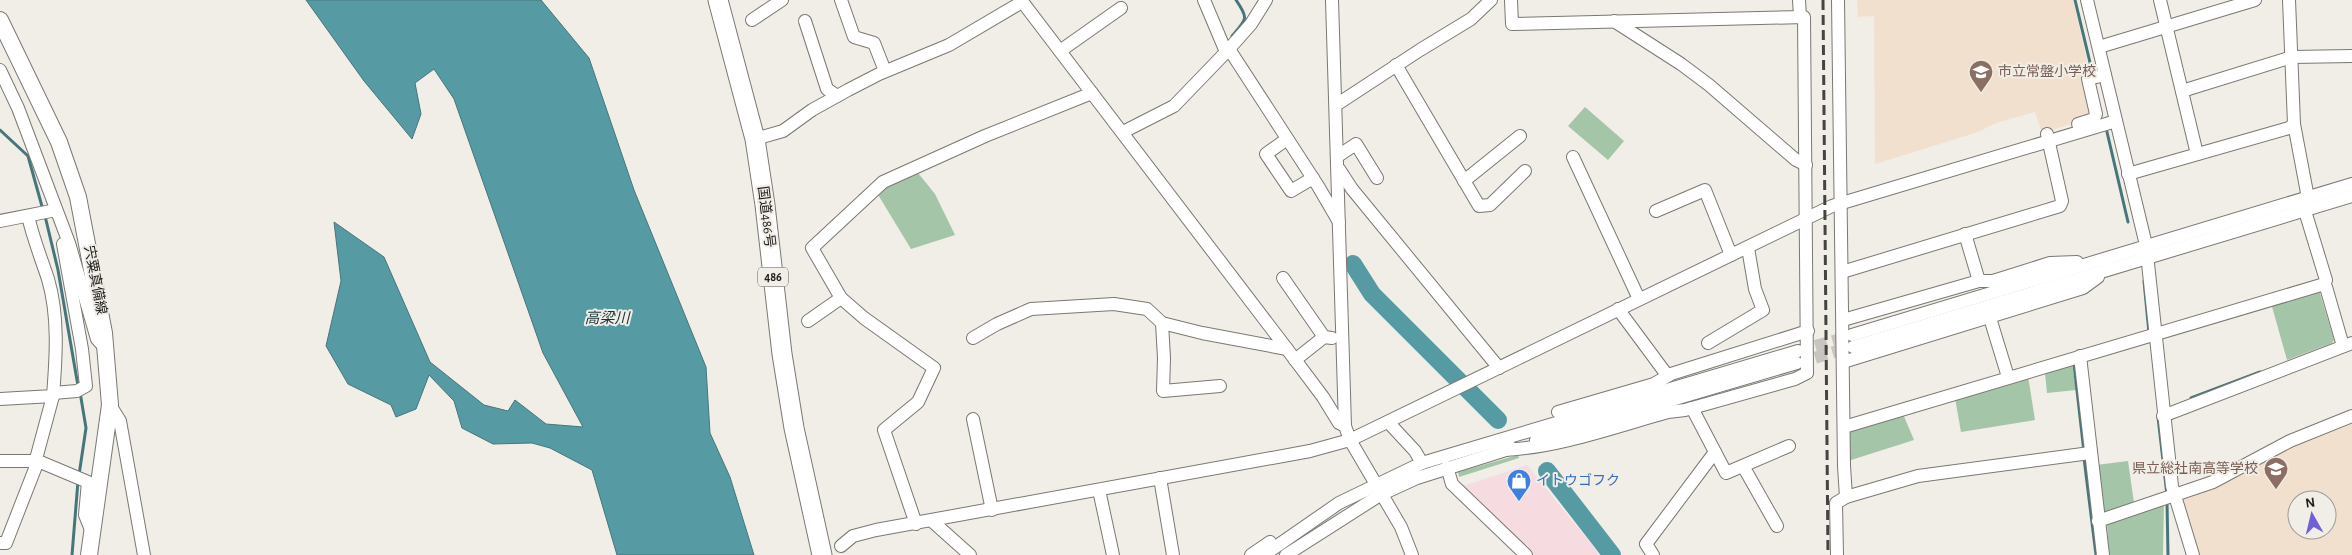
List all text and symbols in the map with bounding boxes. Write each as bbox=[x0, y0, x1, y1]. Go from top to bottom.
school or university icon: 市立常盤小学校 bbox=[1968, 59, 1994, 93]
place label: 市立常盤小学校 bbox=[1998, 64, 2096, 79]
street label: 国道486号 bbox=[755, 185, 778, 249]
street label: 宍粟真備線 bbox=[81, 244, 110, 316]
road number: 486 bbox=[758, 268, 788, 286]
water label: 高梁川 bbox=[584, 310, 631, 326]
school or university icon: 県立総社南高等学校 bbox=[2263, 456, 2289, 490]
place label: 県立総社南高等学校 bbox=[2132, 460, 2258, 476]
shop icon: イトウゴフク bbox=[1506, 468, 1532, 502]
place label: イトウゴフク bbox=[1536, 473, 1620, 488]
north arrow bbox=[2287, 490, 2337, 540]
text: N bbox=[2305, 496, 2316, 511]

